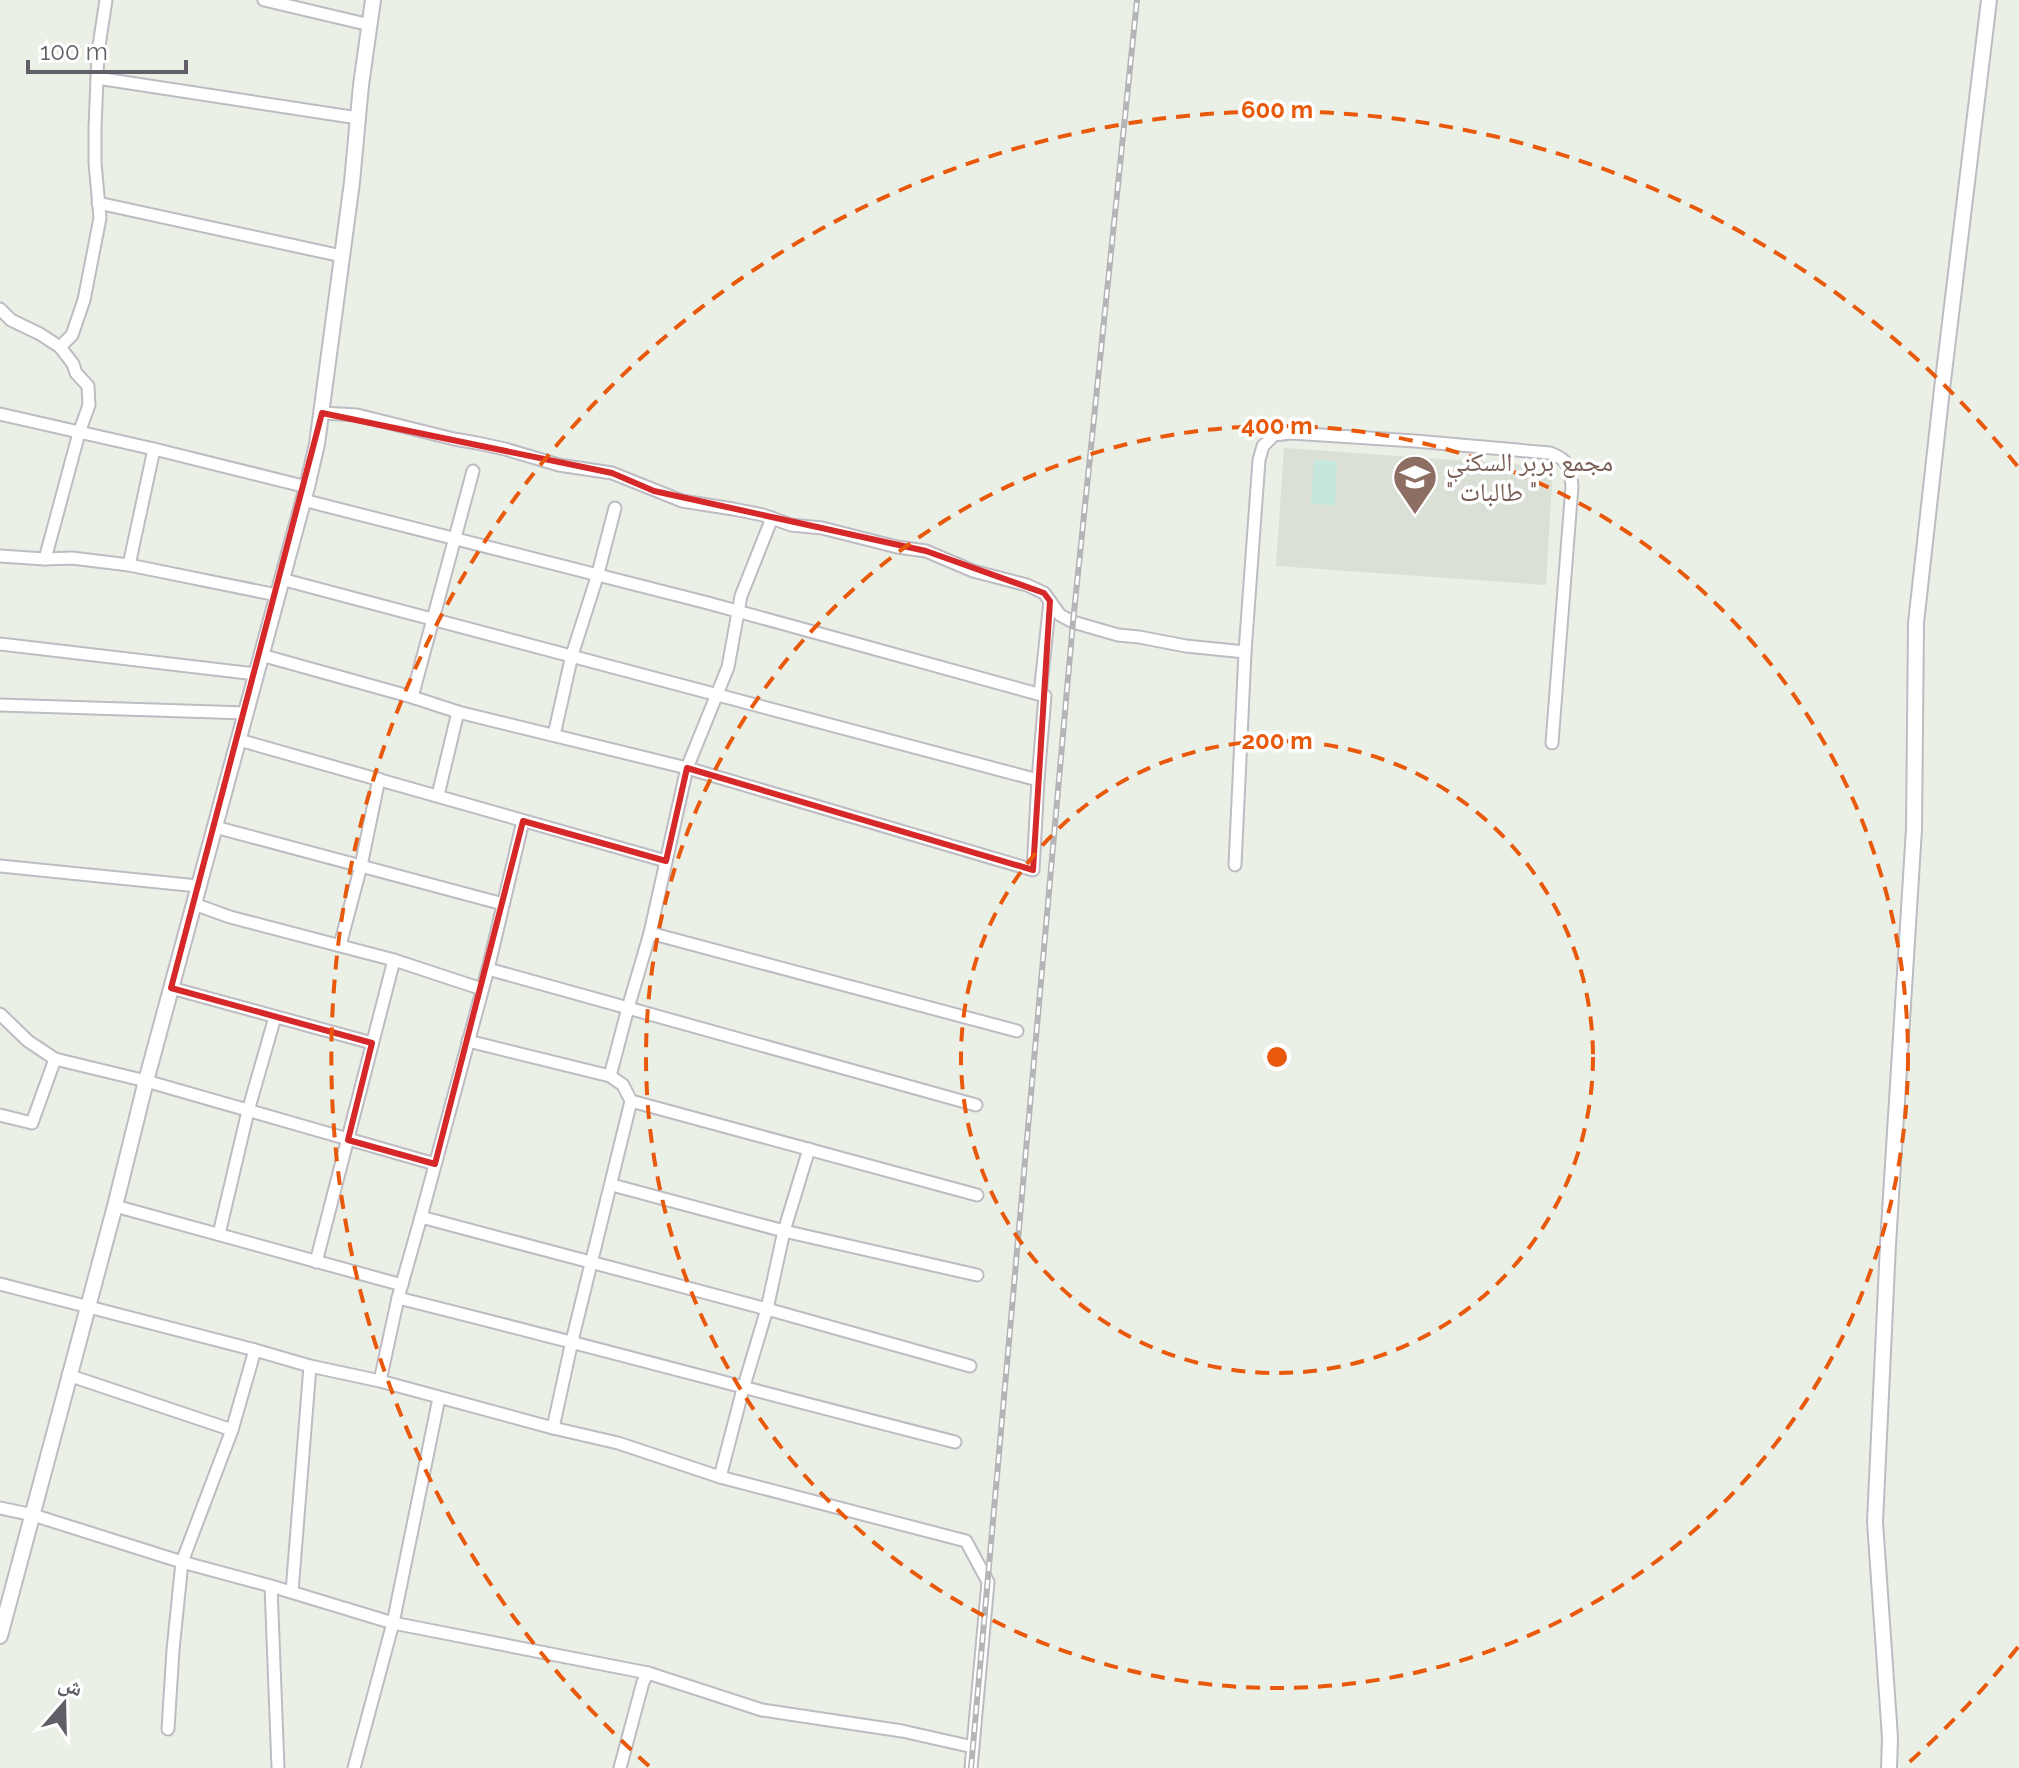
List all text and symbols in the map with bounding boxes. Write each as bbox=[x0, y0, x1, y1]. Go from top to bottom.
scale bar bbox=[28, 24, 186, 74]
text: 100 m bbox=[40, 37, 108, 66]
text: 600 m bbox=[1241, 95, 1313, 124]
text: 400 m bbox=[1241, 411, 1313, 440]
place label: مجمع بربر السكني " طالبات " bbox=[1446, 447, 1613, 507]
school or university icon: مجمع بربر السكني " طالبات " bbox=[1391, 453, 1439, 516]
text: 200 m bbox=[1241, 726, 1313, 755]
centre of rings bbox=[1263, 1043, 1291, 1071]
north arrow bbox=[24, 1664, 104, 1744]
text: ش bbox=[55, 1669, 86, 1702]

